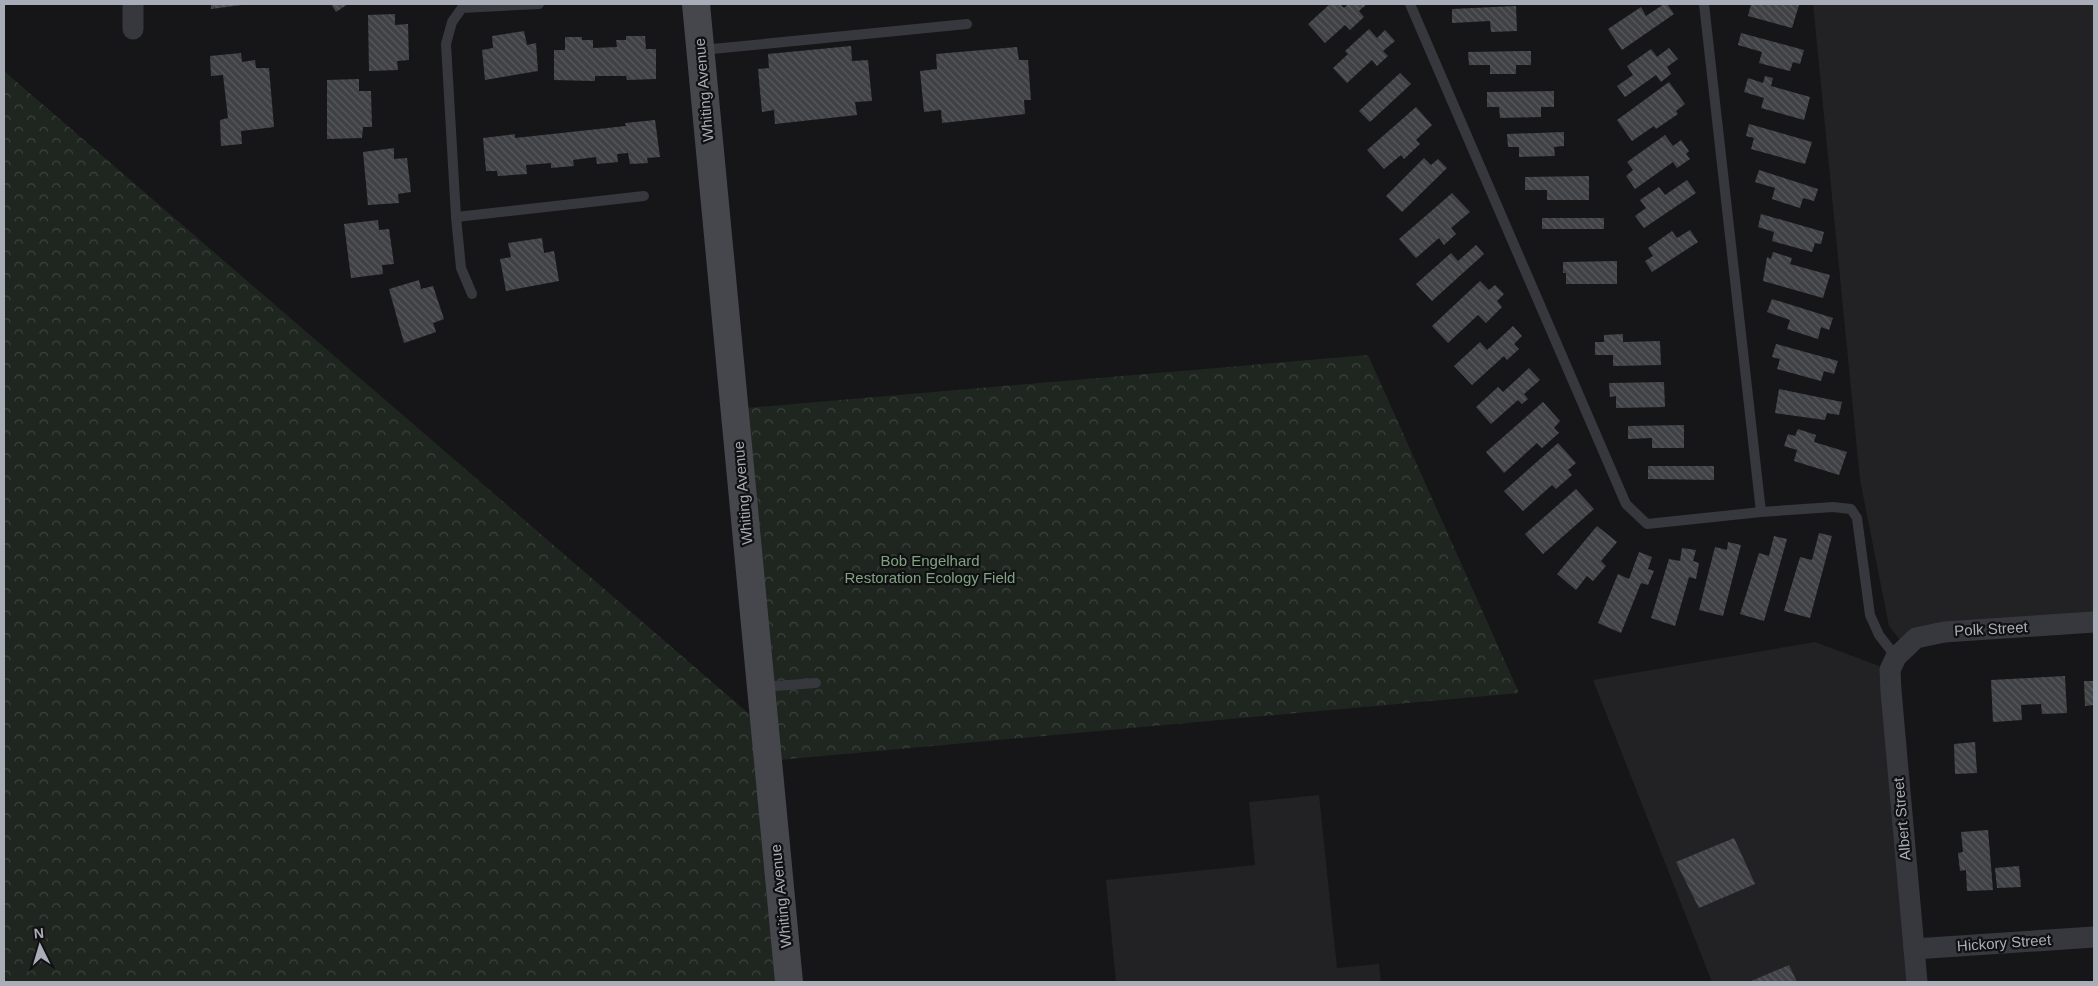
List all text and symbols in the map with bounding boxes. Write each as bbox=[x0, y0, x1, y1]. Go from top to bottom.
street label: Whiting Avenue bbox=[691, 38, 717, 143]
street label: Whiting Avenue bbox=[730, 441, 756, 546]
park label: Bob Engelhard Restoration Ecology Field bbox=[845, 552, 1015, 586]
street label: Polk Street bbox=[1954, 618, 2029, 639]
street label: Albert Street bbox=[1889, 776, 1914, 861]
street label: Whiting Avenue bbox=[767, 843, 794, 949]
north arrow bbox=[15, 921, 65, 971]
text: N bbox=[33, 925, 45, 941]
street label: Hickory Street bbox=[1956, 931, 2052, 954]

